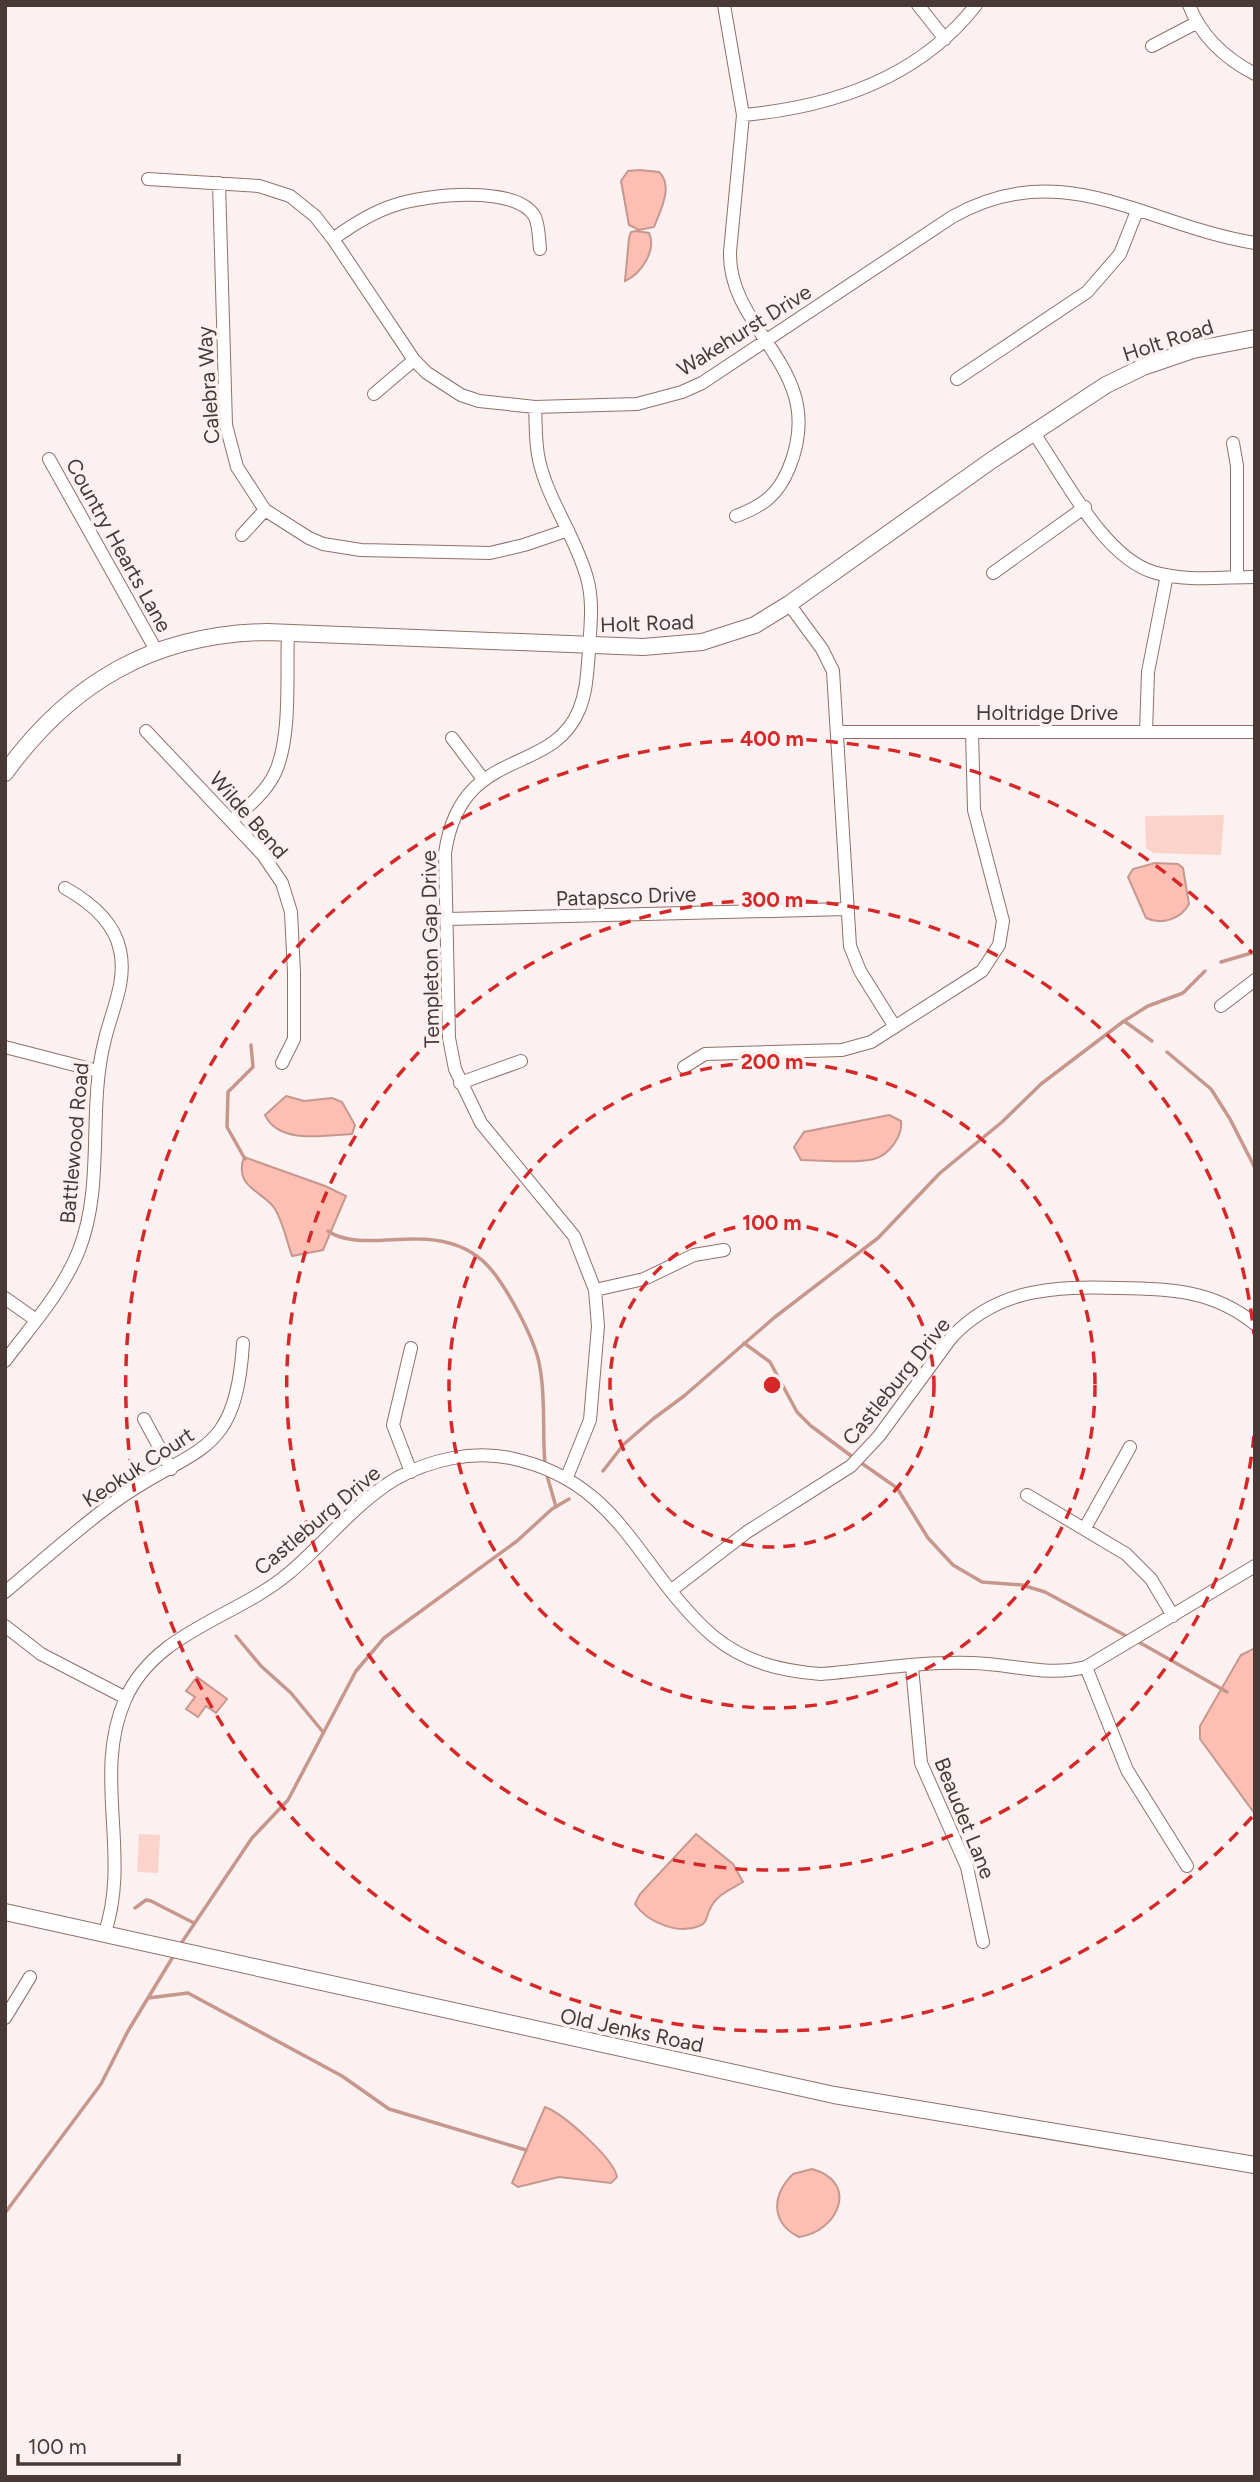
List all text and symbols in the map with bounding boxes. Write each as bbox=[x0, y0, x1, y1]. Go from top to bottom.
street label: Wakehurst Drive bbox=[672, 279, 816, 381]
street label: Holt Road bbox=[1119, 314, 1217, 366]
street label: Calebra Way bbox=[191, 325, 225, 445]
street label: Country Hearts Lane bbox=[61, 454, 177, 636]
street label: Holt Road bbox=[600, 609, 694, 637]
street label: Holtridge Drive bbox=[976, 700, 1118, 725]
text: 400 m bbox=[740, 726, 804, 751]
street label: Wilde Bend bbox=[204, 766, 294, 864]
street label: Templeton Gap Drive bbox=[416, 850, 444, 1048]
street label: Patapsco Drive bbox=[555, 881, 697, 911]
text: 300 m bbox=[741, 887, 803, 912]
text: 200 m bbox=[741, 1049, 803, 1074]
street label: Battlewood Road bbox=[55, 1061, 93, 1225]
text: 100 m bbox=[742, 1210, 802, 1235]
street label: Castleburg Drive bbox=[837, 1312, 955, 1450]
centre of rings bbox=[760, 1373, 784, 1397]
street label: Keokuk Court bbox=[78, 1422, 198, 1512]
street label: Castleburg Drive bbox=[249, 1460, 385, 1580]
street label: Beaudet Lane bbox=[929, 1754, 1001, 1882]
street label: Old Jenks Road bbox=[558, 2003, 706, 2057]
scale bar bbox=[18, 2422, 178, 2466]
text: 100 m bbox=[28, 2434, 87, 2459]

